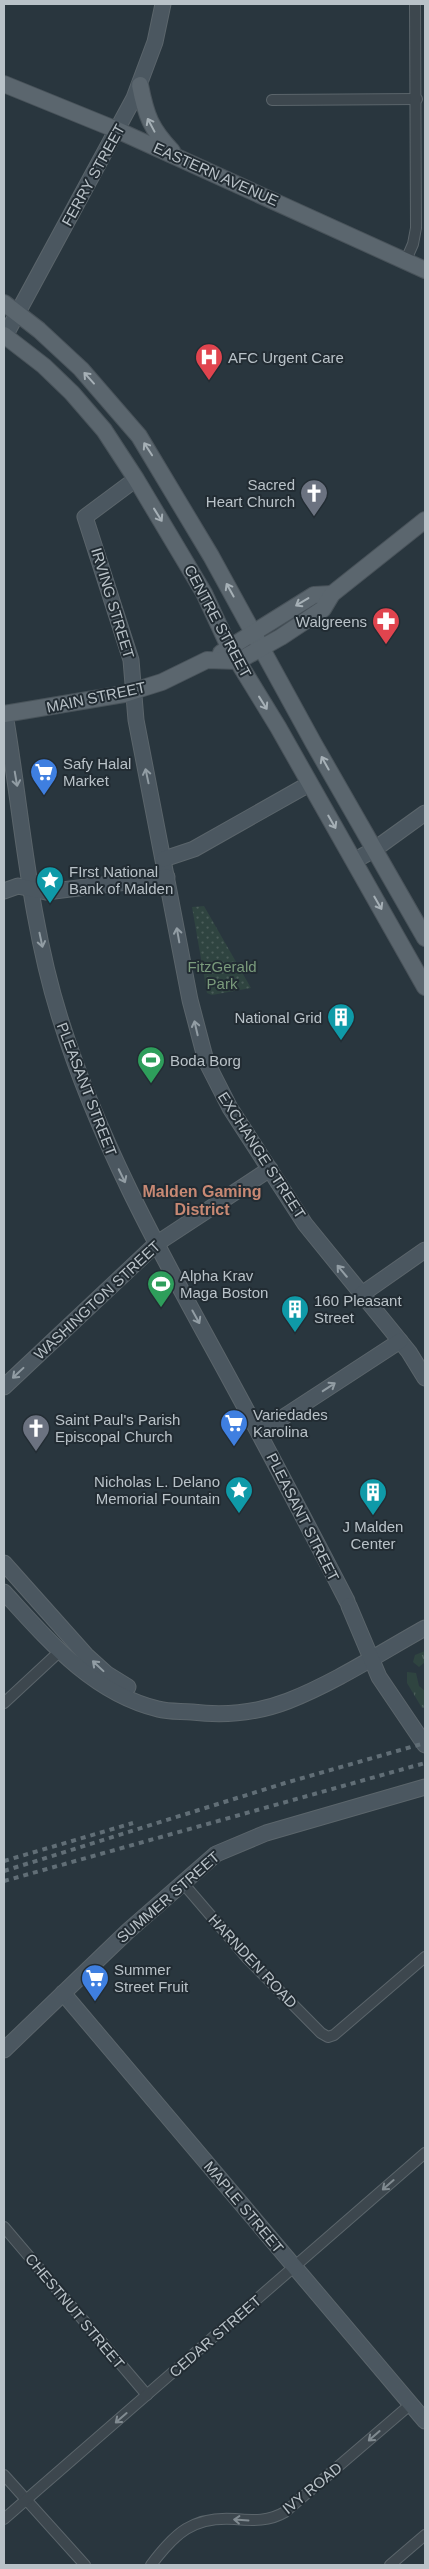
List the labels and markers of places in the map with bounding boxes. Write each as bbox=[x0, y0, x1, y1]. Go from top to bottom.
hospital icon: AFC Urgent Care bbox=[194, 342, 224, 381]
place label: AFC Urgent Care bbox=[228, 349, 344, 366]
place label: Sacred Heart Church bbox=[206, 476, 295, 510]
church icon: Sacred Heart Church bbox=[299, 478, 329, 517]
pharmacy icon: Walgreens bbox=[371, 606, 401, 645]
place label: Walgreens bbox=[296, 613, 367, 630]
place label: Safy Halal Market bbox=[63, 755, 131, 789]
supermarket icon: Safy Halal Market bbox=[29, 757, 59, 796]
place label: FIrst National Bank of Malden bbox=[69, 863, 173, 897]
place icon: FIrst National Bank of Malden bbox=[35, 865, 65, 904]
building icon: National Grid bbox=[326, 1002, 356, 1041]
place label: National Grid bbox=[234, 1009, 322, 1026]
sports icon: Boda Borg bbox=[136, 1045, 166, 1084]
place label: Boda Borg bbox=[170, 1052, 241, 1069]
place label: Alpha Krav Maga Boston bbox=[180, 1267, 268, 1301]
sports icon: Alpha Krav Maga Boston bbox=[146, 1269, 176, 1308]
place label: 160 Pleasant Street bbox=[314, 1292, 402, 1326]
building icon: 160 Pleasant Street bbox=[280, 1294, 310, 1333]
place label: Variedades Karolina bbox=[253, 1406, 328, 1440]
supermarket icon: Variedades Karolina bbox=[219, 1408, 249, 1447]
place label: Saint Paul's Parish Episcopal Church bbox=[55, 1411, 180, 1445]
church icon: Saint Paul's Parish Episcopal Church bbox=[21, 1413, 51, 1452]
place label: Nicholas L. Delano Memorial Fountain bbox=[94, 1473, 220, 1507]
place icon: Nicholas L. Delano Memorial Fountain bbox=[224, 1475, 254, 1514]
building icon: J Malden Center bbox=[358, 1477, 388, 1516]
place label: J Malden Center bbox=[343, 1518, 403, 1552]
place label: Summer Street Fruit bbox=[114, 1961, 189, 1995]
supermarket icon: Summer Street Fruit bbox=[80, 1963, 110, 2002]

